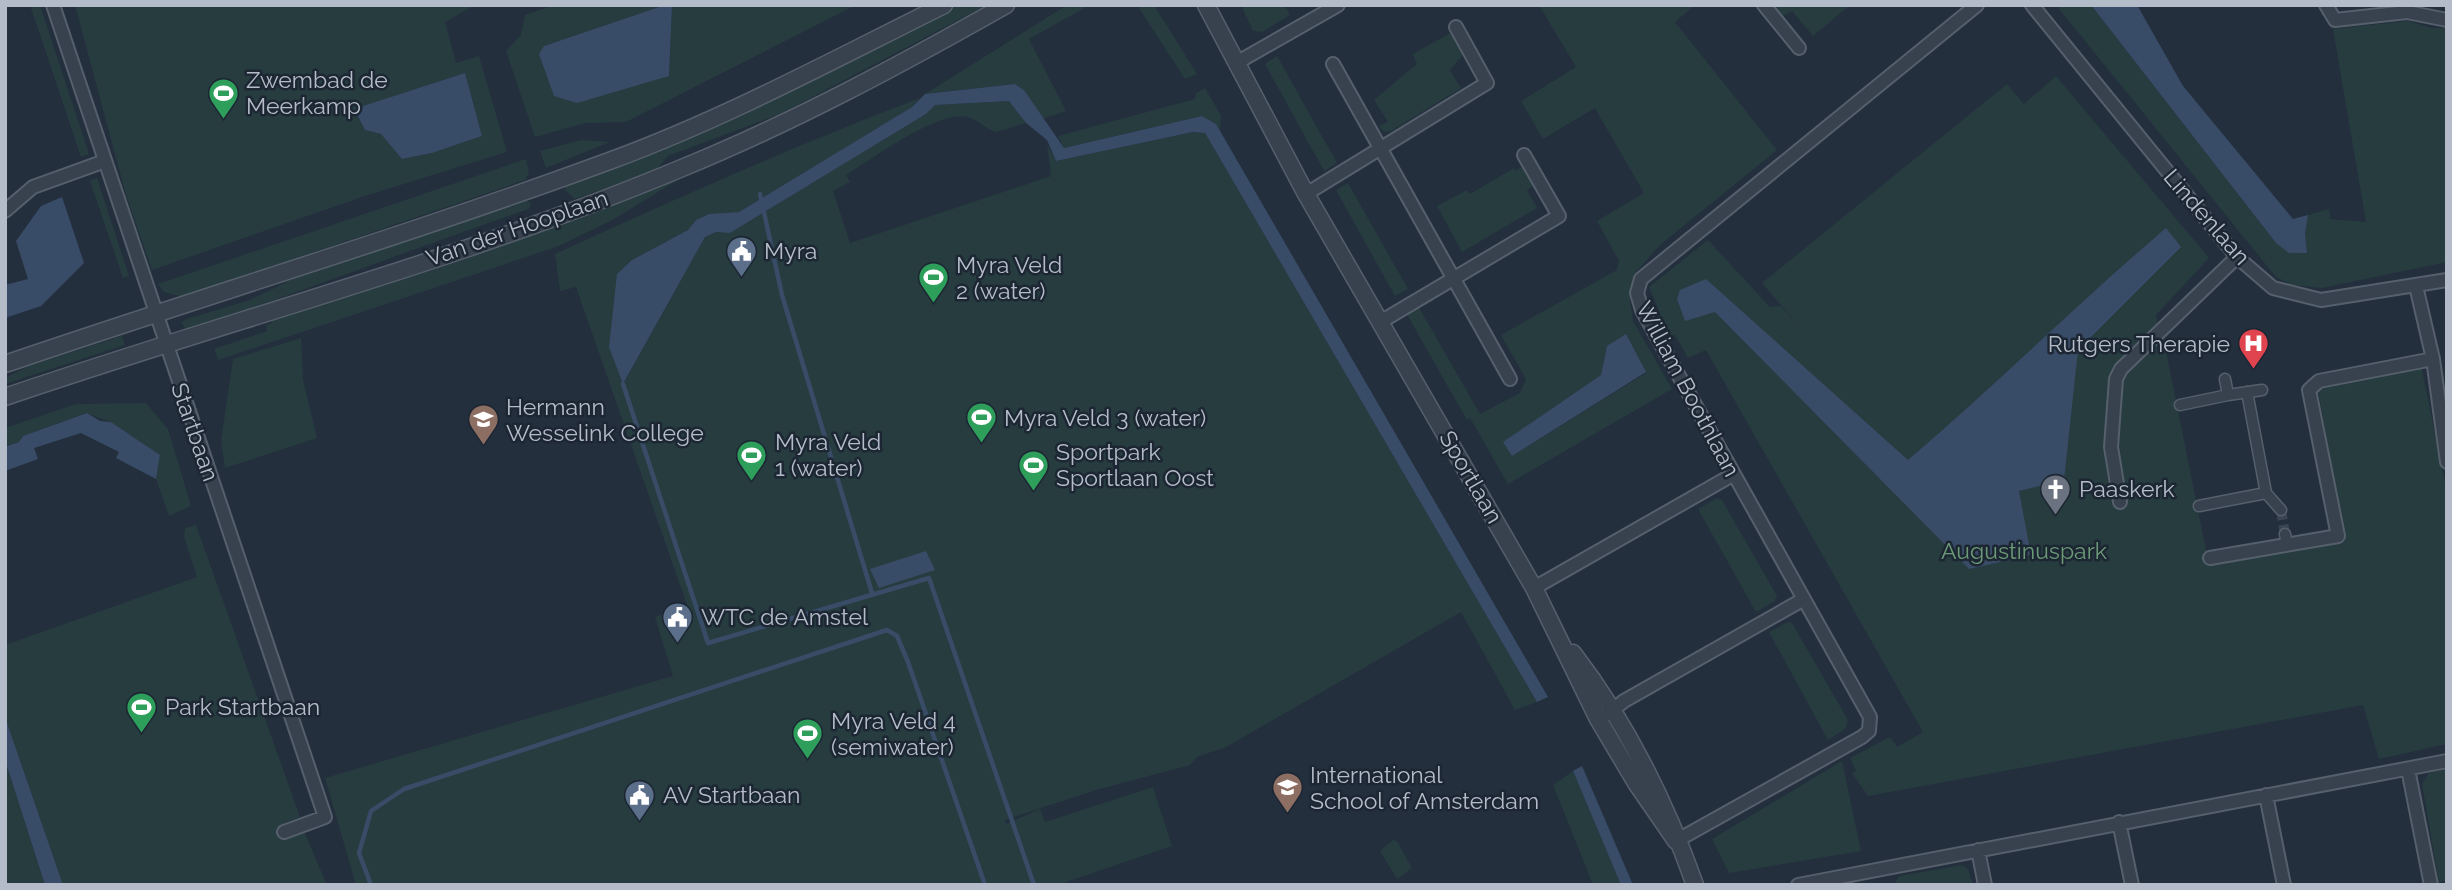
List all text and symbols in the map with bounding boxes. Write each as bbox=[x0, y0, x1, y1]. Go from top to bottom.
place label: Zwembad de Meerkamp bbox=[246, 66, 388, 119]
sports icon: Zwembad de Meerkamp bbox=[206, 76, 240, 120]
street label: Lindenlaan bbox=[2159, 163, 2256, 270]
street label: Van der Hooplaan bbox=[422, 184, 611, 271]
public building icon: Myra bbox=[724, 234, 758, 278]
place label: Myra bbox=[764, 237, 817, 264]
place label: Myra Veld 2 (water) bbox=[956, 251, 1062, 304]
sports icon: Myra Veld 2 (water) bbox=[916, 261, 950, 305]
street label: William Boothlaan bbox=[1631, 297, 1746, 481]
hospital icon: Rutgers Therapie bbox=[2236, 327, 2270, 371]
place label: Rutgers Therapie bbox=[2048, 330, 2230, 357]
street label: Startbaan bbox=[166, 379, 225, 485]
place label: Hermann Wesselink College bbox=[506, 393, 704, 446]
sports icon: Myra Veld 3 (water) bbox=[964, 401, 998, 445]
school or university icon: Hermann Wesselink College bbox=[466, 403, 500, 447]
place label: Myra Veld 3 (water) bbox=[1004, 404, 1206, 431]
street label: Sportlaan bbox=[1434, 426, 1509, 528]
place label: Myra Veld 1 (water) bbox=[775, 428, 881, 481]
sports icon: Myra Veld 1 (water) bbox=[735, 438, 769, 482]
place label: Sportpark Sportlaan Oost bbox=[1056, 438, 1214, 491]
sports icon: Sportpark Sportlaan Oost bbox=[1016, 448, 1050, 492]
church icon: Paaskerk bbox=[2039, 472, 2073, 516]
place label: Paaskerk bbox=[2079, 475, 2175, 502]
park label: Augustinuspark bbox=[1941, 537, 2107, 564]
public building icon: WTC de Amstel bbox=[661, 600, 695, 644]
place label: WTC de Amstel bbox=[701, 603, 869, 630]
sports icon: Park Startbaan bbox=[125, 690, 159, 734]
place label: Park Startbaan bbox=[165, 693, 320, 720]
place label: Myra Veld 4 (semiwater) bbox=[831, 707, 956, 760]
sports icon: Myra Veld 4 (semiwater) bbox=[791, 717, 825, 761]
place label: International School of Amsterdam bbox=[1310, 761, 1539, 814]
school or university icon: International School of Amsterdam bbox=[1270, 771, 1304, 815]
public building icon: AV Startbaan bbox=[623, 778, 657, 822]
place label: AV Startbaan bbox=[663, 781, 800, 808]

